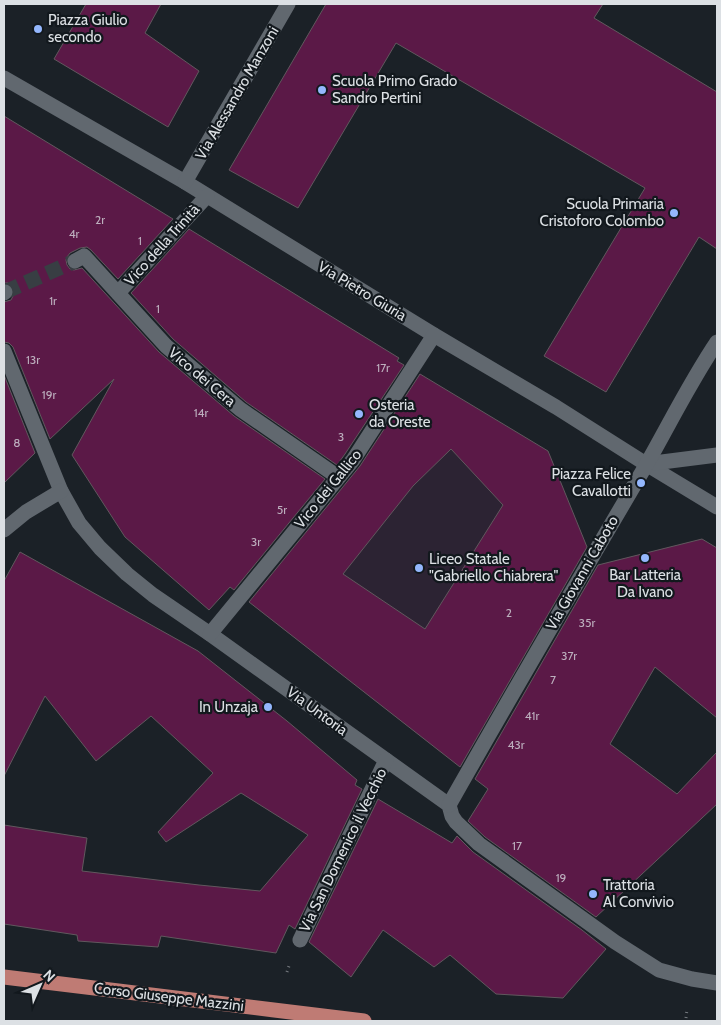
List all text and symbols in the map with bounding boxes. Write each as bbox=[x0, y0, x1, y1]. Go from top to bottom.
place label: Piazza Giulio secondo bbox=[48, 11, 128, 46]
marker: Piazza Giulio secondo bbox=[32, 23, 44, 35]
street label: Via Alessandro Manzoni bbox=[192, 23, 282, 163]
place label: Scuola Primo Grado Sandro Pertini bbox=[332, 72, 457, 107]
marker: Scuola Primo Grado Sandro Pertini bbox=[316, 84, 328, 96]
place label: Scuola Primaria Cristoforo Colombo bbox=[540, 195, 665, 230]
street label: Vico della Trinità bbox=[121, 200, 204, 289]
marker: Scuola Primaria Cristoforo Colombo bbox=[668, 207, 680, 219]
house number: 2r bbox=[95, 212, 105, 227]
house number: 4r bbox=[69, 226, 80, 241]
house number: 1 bbox=[138, 233, 142, 248]
street label: Via Pietro Giuria bbox=[314, 257, 410, 325]
house number: 1r bbox=[49, 293, 57, 308]
house number: 1 bbox=[156, 301, 160, 316]
street label: Vico dei Cera bbox=[165, 344, 240, 411]
house number: 13r bbox=[26, 352, 40, 367]
house number: 17r bbox=[376, 360, 390, 375]
house number: 19r bbox=[42, 387, 56, 402]
place label: Osteria da Oreste bbox=[369, 396, 431, 431]
house number: 14r bbox=[194, 405, 209, 420]
marker: Osteria da Oreste bbox=[353, 408, 365, 420]
house number: 3 bbox=[338, 429, 344, 444]
house number: 8 bbox=[13, 435, 21, 450]
street label: Vico dei Gallico bbox=[291, 446, 365, 532]
place label: Piazza Felice Cavallotti bbox=[551, 465, 631, 500]
marker: Piazza Felice Cavallotti bbox=[635, 477, 647, 489]
house number: 5r bbox=[277, 502, 287, 517]
street label: Via Giovanni Caboto bbox=[542, 513, 622, 633]
house number: 3r bbox=[251, 534, 261, 549]
place label: Liceo Statale "Gabriello Chiabrera" bbox=[429, 550, 558, 585]
marker: Bar Latteria Da Ivano bbox=[639, 552, 651, 564]
marker: Liceo Statale "Gabriello Chiabrera" bbox=[413, 562, 425, 574]
place label: Bar Latteria Da Ivano bbox=[609, 566, 682, 601]
house number: 2 bbox=[506, 605, 512, 620]
house number: 35r bbox=[579, 615, 596, 630]
house number: 37r bbox=[561, 648, 577, 663]
house number: 7 bbox=[550, 672, 556, 687]
street label: Via Untoria bbox=[283, 683, 352, 740]
place label: In Unzaja bbox=[199, 698, 259, 716]
marker: In Unzaja bbox=[262, 701, 274, 713]
house number: 41r bbox=[525, 708, 540, 723]
house number: 43r bbox=[507, 737, 525, 752]
street label: Via San Domenico il Vecchio bbox=[295, 765, 391, 935]
house number: 17 bbox=[512, 838, 522, 853]
house number: 19 bbox=[556, 870, 567, 885]
place label: Trattoria Al Convivio bbox=[603, 876, 674, 911]
marker: Trattoria Al Convivio bbox=[587, 888, 599, 900]
north arrow bbox=[15, 960, 65, 1010]
text: N bbox=[39, 966, 59, 986]
street label: Corso Giuseppe Mazzini bbox=[93, 979, 245, 1015]

